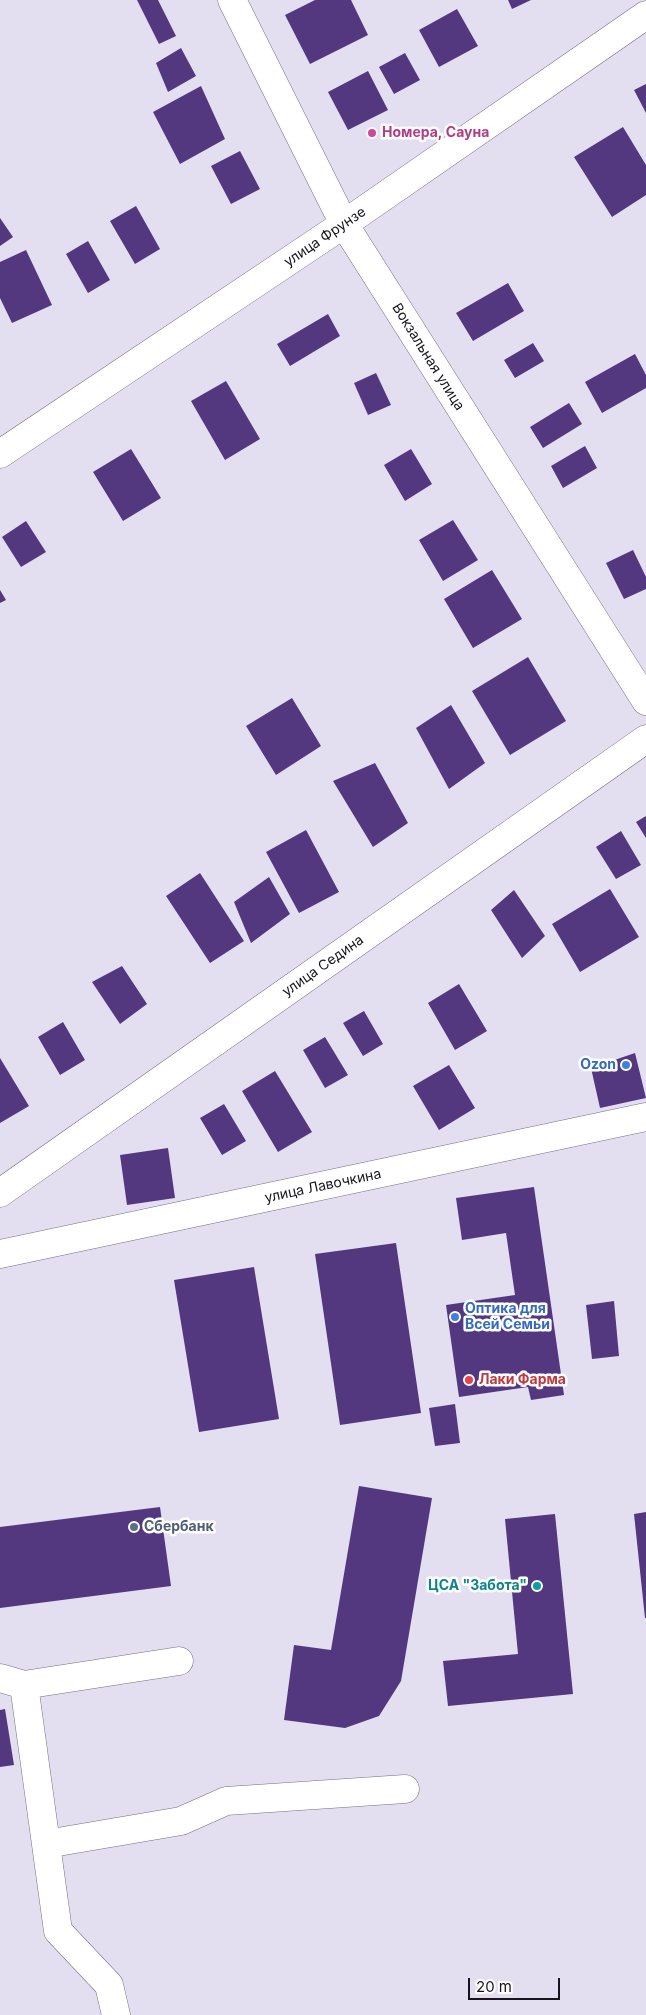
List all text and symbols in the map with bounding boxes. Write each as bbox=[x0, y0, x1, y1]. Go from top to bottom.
place label: Номера, Сауна bbox=[382, 125, 489, 141]
marker: Номера, Сауна bbox=[366, 127, 378, 139]
street label: улица Фрунзе bbox=[281, 204, 369, 270]
street label: Вокзальная улица bbox=[388, 300, 468, 414]
street label: улица Седина bbox=[279, 932, 367, 1000]
place label: Ozon bbox=[580, 1057, 616, 1073]
marker: Ozon bbox=[620, 1059, 632, 1071]
street label: улица Лавочкина bbox=[263, 1165, 383, 1207]
place label: Оптика для Всей Семьи bbox=[465, 1301, 550, 1334]
marker: Оптика для Всей Семьи bbox=[449, 1311, 461, 1323]
place label: Лаки Фарма bbox=[479, 1372, 566, 1388]
marker: Лаки Фарма bbox=[463, 1374, 475, 1386]
place label: Сбербанк bbox=[144, 1519, 214, 1535]
marker: Сбербанк bbox=[128, 1521, 140, 1533]
place label: ЦСА "Забота" bbox=[428, 1578, 527, 1594]
marker: ЦСА "Забота" bbox=[531, 1580, 543, 1592]
scale bar bbox=[471, 1968, 564, 2000]
text: 20 m bbox=[476, 1977, 512, 1996]

